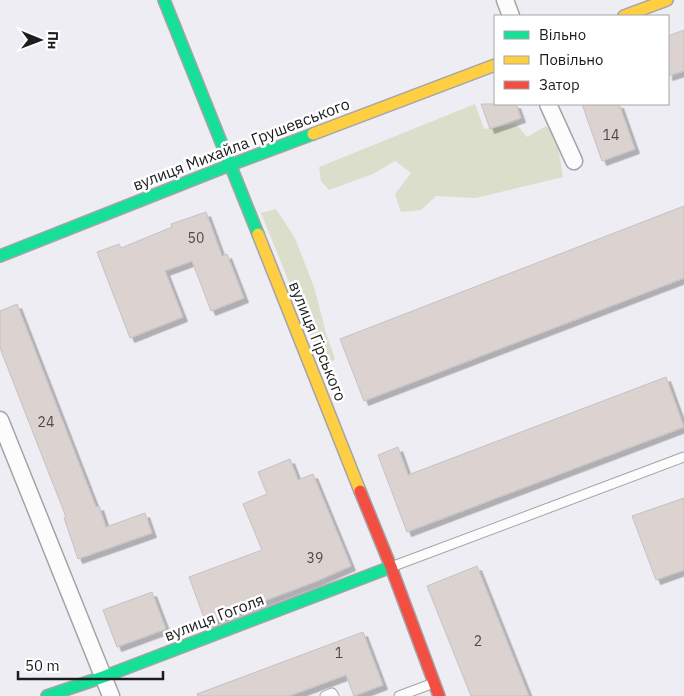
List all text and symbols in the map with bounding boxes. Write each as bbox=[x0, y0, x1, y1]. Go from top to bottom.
north arrow bbox=[15, 15, 65, 65]
legend bbox=[494, 15, 669, 105]
text: Вільно bbox=[539, 25, 586, 44]
text: Пн bbox=[44, 31, 62, 50]
text: Повільно bbox=[539, 50, 603, 69]
text: Затор bbox=[539, 75, 580, 94]
street label: вулиця Михайла Грушевського bbox=[130, 93, 352, 195]
house number: 14 bbox=[603, 126, 619, 144]
house number: 50 bbox=[188, 229, 204, 247]
street label: вулиця Гірського bbox=[285, 278, 351, 404]
house number: 24 bbox=[38, 413, 54, 431]
house number: 39 bbox=[307, 549, 323, 567]
street label: вулиця Гоголя bbox=[161, 589, 267, 645]
house number: 2 bbox=[474, 632, 482, 650]
house number: 1 bbox=[335, 644, 343, 662]
scale bar bbox=[18, 648, 162, 680]
text: 50 m bbox=[25, 656, 60, 675]

